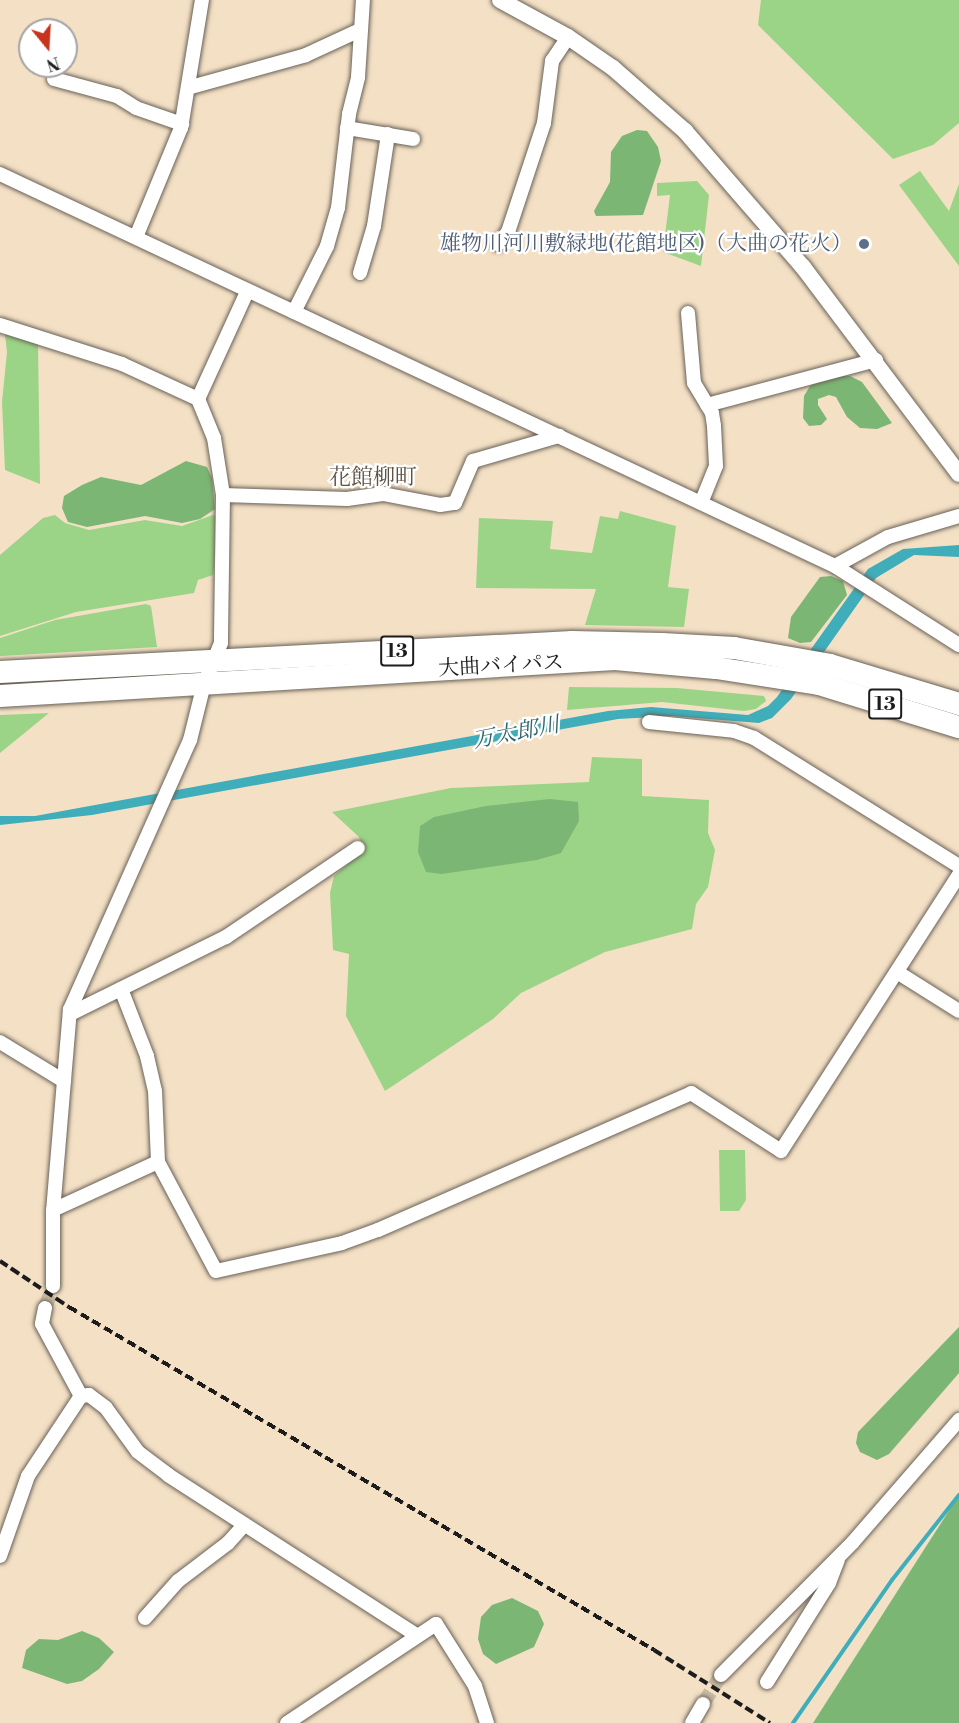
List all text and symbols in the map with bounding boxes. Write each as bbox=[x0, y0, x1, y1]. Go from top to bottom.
north arrow bbox=[18, 18, 78, 78]
text: N bbox=[44, 52, 62, 75]
place label: 雄物川河川敷緑地(花館地区)（大曲の花火） bbox=[440, 231, 852, 257]
marker: 雄物川河川敷緑地(花館地区)（大曲の花火） bbox=[857, 237, 871, 251]
district label: 花館柳町 bbox=[329, 465, 417, 491]
road number: 13 bbox=[379, 634, 415, 668]
street label: 大曲バイパス bbox=[437, 650, 565, 682]
road number: 13 bbox=[867, 687, 903, 721]
water label: 万太郎川 bbox=[470, 712, 562, 754]

